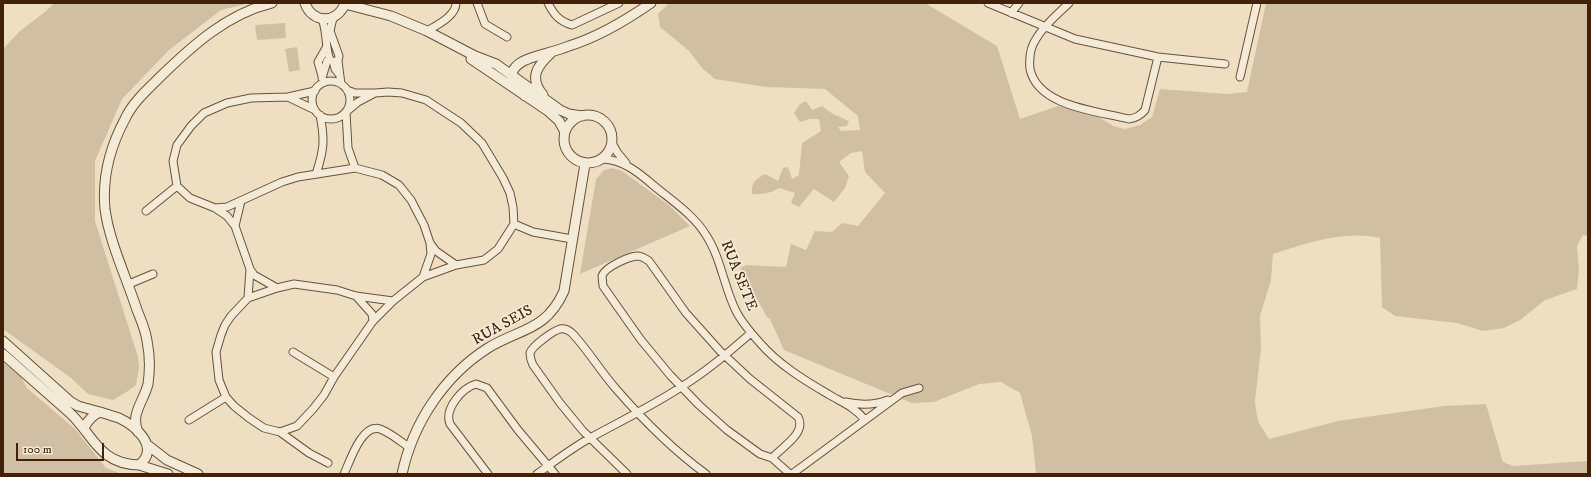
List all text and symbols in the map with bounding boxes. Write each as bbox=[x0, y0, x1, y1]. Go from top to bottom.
street label: RUA SETE bbox=[716, 238, 760, 314]
street label: RUA SEIS bbox=[470, 302, 536, 350]
scale bar bbox=[18, 435, 106, 461]
text: 100 m bbox=[23, 442, 52, 457]

